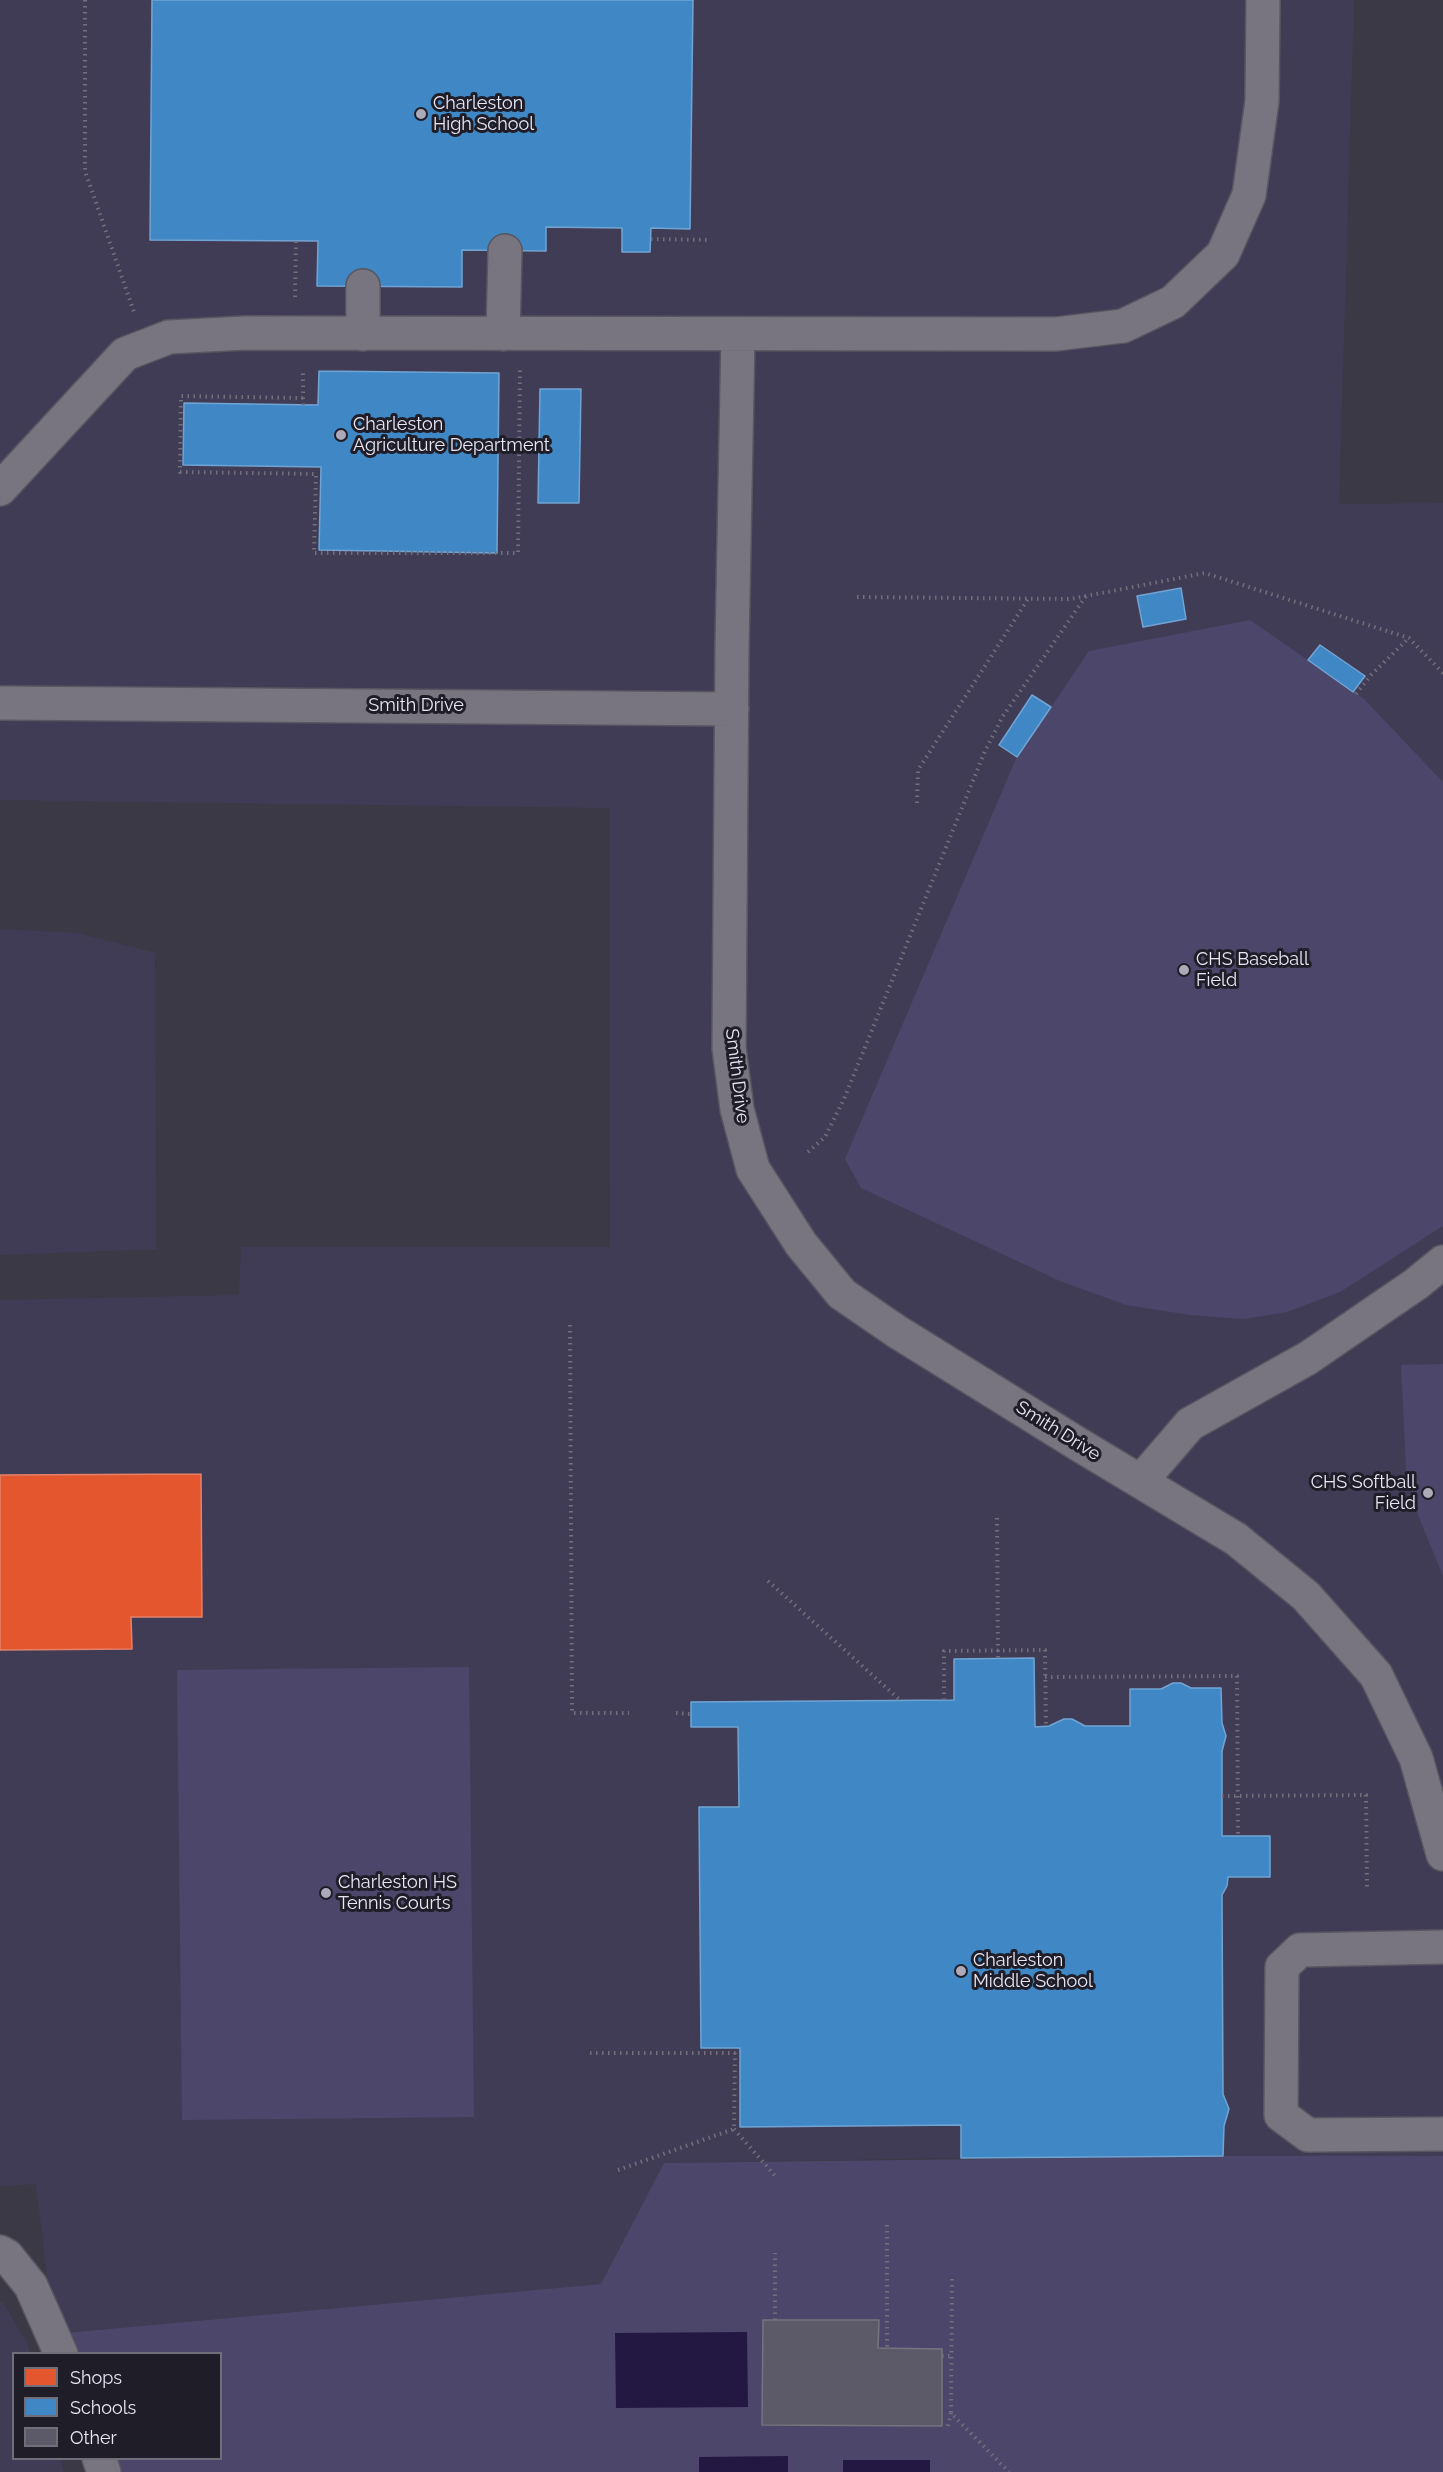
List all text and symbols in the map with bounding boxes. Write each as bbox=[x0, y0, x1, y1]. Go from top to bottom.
place label: Charleston High School bbox=[433, 93, 534, 136]
marker: Charleston High School bbox=[414, 107, 428, 121]
place label: Charleston Agriculture Department bbox=[353, 414, 550, 456]
marker: Charleston Agriculture Department bbox=[334, 428, 348, 442]
street label: Smith Drive bbox=[368, 695, 464, 717]
place label: CHS Baseball Field bbox=[1196, 949, 1309, 992]
marker: CHS Baseball Field bbox=[1177, 963, 1191, 977]
street label: Smith Drive bbox=[720, 1027, 754, 1125]
street label: Smith Drive bbox=[1012, 1397, 1104, 1465]
place label: CHS Softball Field bbox=[1311, 1472, 1416, 1514]
marker: CHS Softball Field bbox=[1421, 1486, 1435, 1500]
place label: Charleston HS Tennis Courts bbox=[338, 1872, 457, 1914]
marker: Charleston HS Tennis Courts bbox=[319, 1886, 333, 1900]
place label: Charleston Middle School bbox=[973, 1950, 1093, 1992]
marker: Charleston Middle School bbox=[954, 1964, 968, 1978]
legend bbox=[12, 2352, 222, 2460]
text: Shops bbox=[70, 2367, 122, 2388]
text: Schools bbox=[70, 2397, 136, 2418]
text: Other bbox=[70, 2427, 117, 2448]

